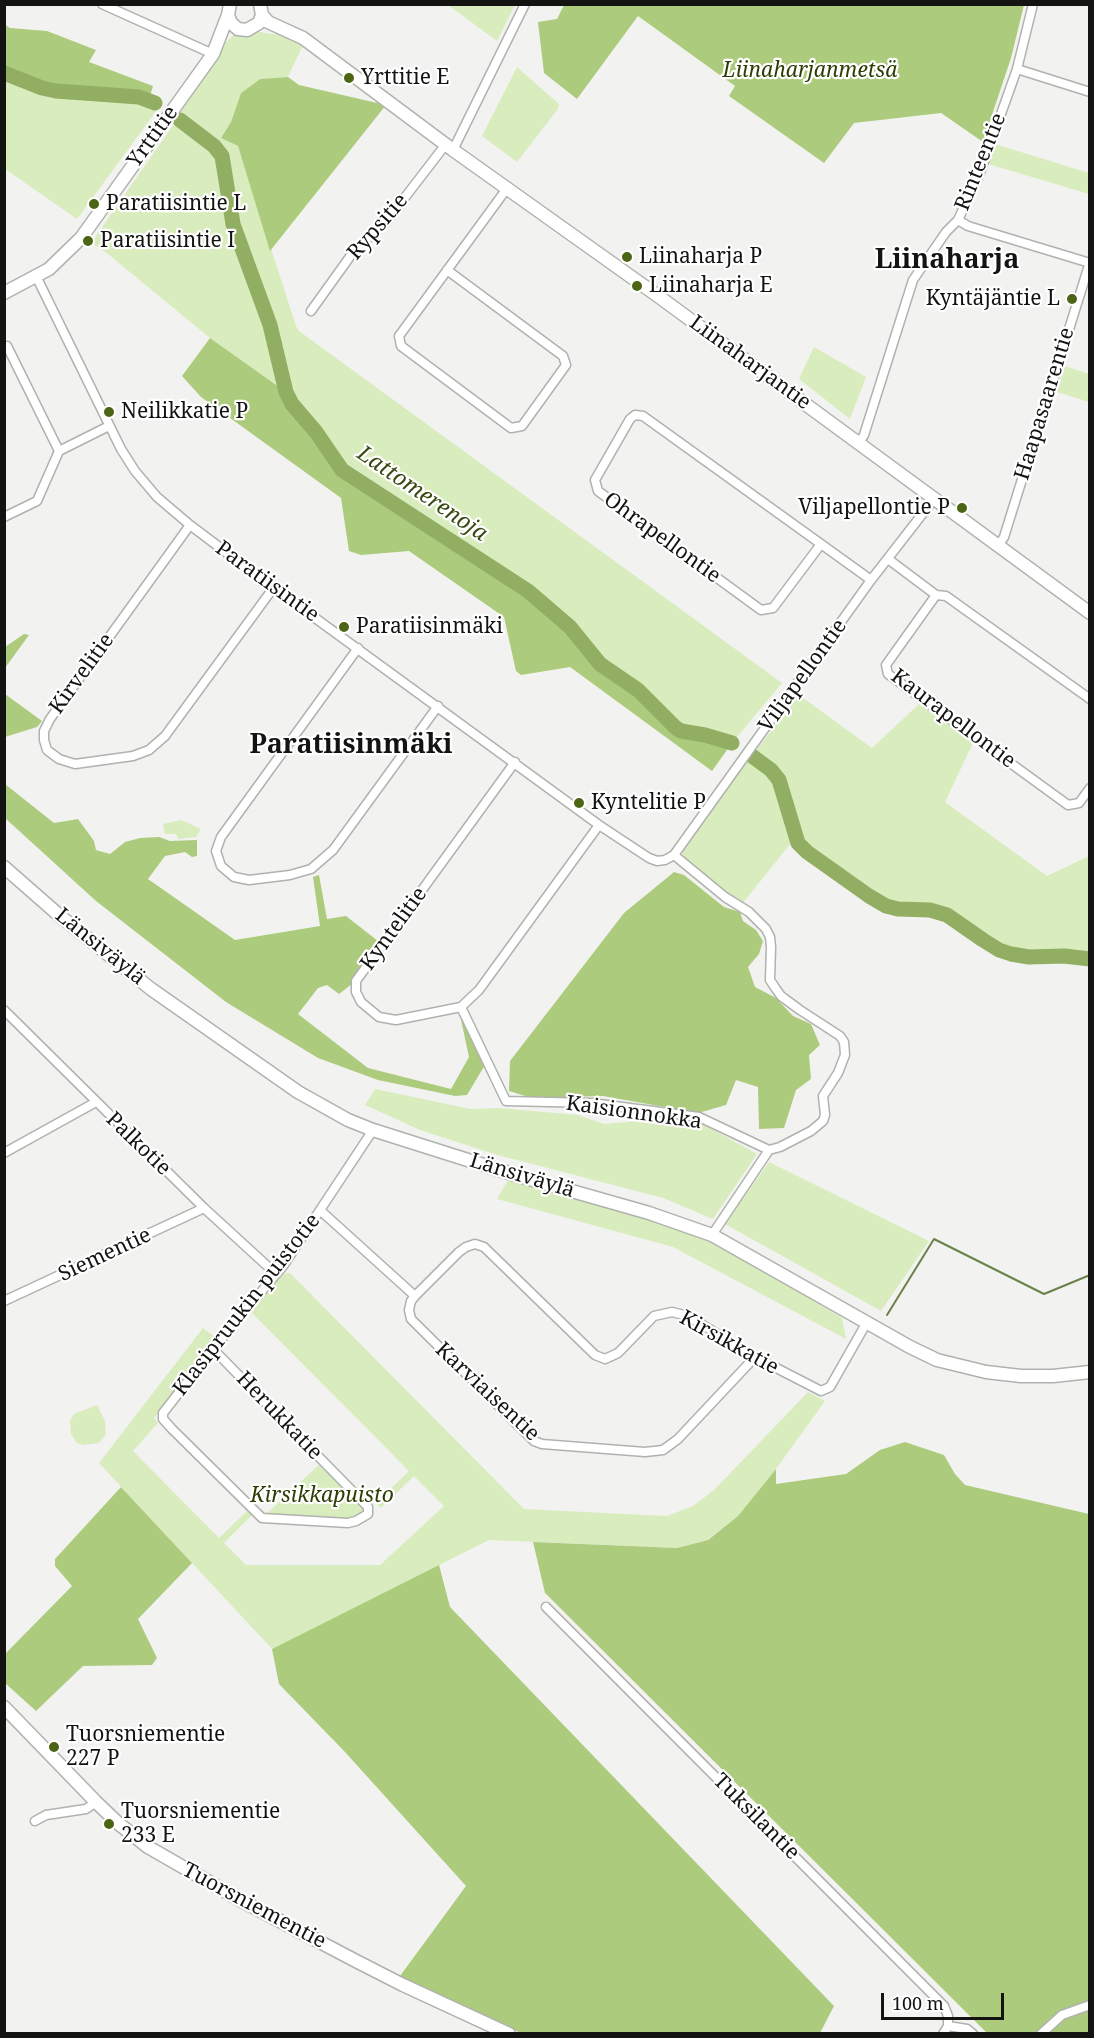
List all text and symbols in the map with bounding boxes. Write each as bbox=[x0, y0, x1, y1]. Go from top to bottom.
park label: Liinaharjanmetsä bbox=[723, 58, 897, 84]
place label: Yrttitie E bbox=[361, 65, 449, 91]
marker: Yrttitie E bbox=[342, 71, 356, 85]
street label: Yrttitie bbox=[122, 101, 184, 173]
street label: Rinteentie bbox=[950, 110, 1012, 214]
street label: Rypsitie bbox=[342, 189, 414, 265]
place label: Paratiisintie L bbox=[106, 191, 246, 217]
marker: Paratiisintie L bbox=[87, 197, 101, 211]
place label: Paratiisintie I bbox=[100, 228, 235, 254]
marker: Paratiisintie I bbox=[81, 234, 95, 248]
place label: Liinaharja P bbox=[639, 244, 762, 270]
district label: Liinaharja bbox=[875, 244, 1019, 276]
marker: Liinaharja P bbox=[620, 250, 634, 264]
place label: Liinaharja E bbox=[649, 273, 773, 299]
marker: Liinaharja E bbox=[630, 279, 644, 293]
place label: Kyntäjäntie L bbox=[926, 286, 1060, 312]
marker: Kyntäjäntie L bbox=[1065, 292, 1079, 306]
street label: Liinaharjantie bbox=[684, 310, 816, 416]
street label: Haapasaarentie bbox=[1010, 325, 1080, 483]
place label: Neilikkatie P bbox=[121, 399, 248, 425]
marker: Neilikkatie P bbox=[102, 405, 116, 419]
water label: Lattomerenoja bbox=[352, 441, 492, 547]
street label: Ohrapellontie bbox=[599, 487, 725, 589]
place label: Viljapellontie P bbox=[798, 495, 950, 521]
marker: Viljapellontie P bbox=[955, 501, 969, 515]
street label: Paratiisintie bbox=[210, 536, 324, 628]
place label: Paratiisinmäki bbox=[356, 614, 503, 640]
street label: Viljapellontie bbox=[754, 615, 852, 737]
marker: Paratiisinmäki bbox=[337, 620, 351, 634]
street label: Kirvelitie bbox=[44, 629, 120, 719]
street label: Kaurapellontie bbox=[886, 664, 1020, 774]
district label: Paratiisinmäki bbox=[249, 729, 453, 761]
place label: Kyntelitie P bbox=[591, 790, 706, 816]
marker: Kyntelitie P bbox=[572, 796, 586, 810]
street label: Kyntelitie bbox=[355, 882, 433, 976]
street label: Länsiväylä bbox=[50, 903, 150, 991]
street label: Kaisionnokka bbox=[564, 1091, 704, 1135]
street label: Palkotie bbox=[100, 1107, 176, 1181]
street label: Länsiväylä bbox=[466, 1148, 578, 1204]
street label: Klasipruukin puistotie bbox=[168, 1209, 326, 1401]
street label: Siementie bbox=[55, 1223, 155, 1287]
street label: Kirsikkatie bbox=[675, 1305, 783, 1381]
street label: Karviaisentie bbox=[430, 1337, 544, 1447]
street label: Herukkatie bbox=[231, 1367, 327, 1465]
park label: Kirsikkapuisto bbox=[250, 1483, 394, 1509]
place label: Tuorsniementie 227 P bbox=[66, 1722, 225, 1772]
marker: Tuorsniementie 227 P bbox=[47, 1740, 61, 1754]
street label: Tuksilantie bbox=[708, 1769, 804, 1865]
place label: Tuorsniementie 233 E bbox=[121, 1799, 280, 1849]
marker: Tuorsniementie 233 E bbox=[102, 1817, 116, 1831]
street label: Tuorsniementie bbox=[178, 1858, 330, 1954]
scale bar bbox=[884, 1981, 1007, 2019]
text: 100 m bbox=[892, 1991, 944, 2015]

